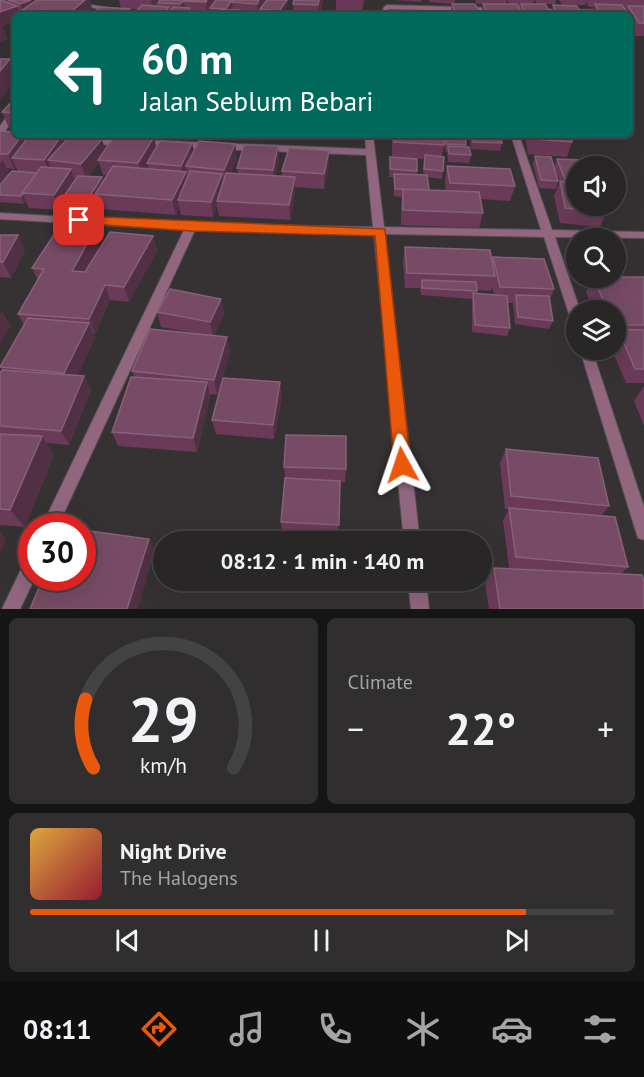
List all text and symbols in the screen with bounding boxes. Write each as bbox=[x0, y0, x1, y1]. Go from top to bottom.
text: 60 m bbox=[141, 31, 233, 86]
icon: left bbox=[42, 36, 120, 114]
text: Jalan Seblum Bebari bbox=[141, 84, 374, 118]
map controls bbox=[566, 156, 626, 360]
button: sound bbox=[566, 156, 626, 216]
pin bbox=[53, 194, 104, 245]
icon: arrive bbox=[62, 203, 95, 236]
button: search bbox=[566, 228, 626, 288]
button: layers bbox=[566, 300, 626, 360]
position arrow bbox=[370, 433, 434, 497]
speed limit sign: 30 bbox=[18, 513, 96, 591]
text: 08:12 · 1 min · 140 m bbox=[221, 547, 424, 575]
text: Climate bbox=[348, 669, 413, 695]
text: 29 bbox=[128, 678, 199, 759]
text: 22° bbox=[445, 699, 516, 757]
text: − bbox=[348, 707, 364, 750]
text: + bbox=[597, 707, 614, 750]
text: km/h bbox=[140, 751, 187, 779]
text: Night Drive bbox=[120, 837, 227, 865]
text: The Halogens bbox=[120, 865, 238, 891]
icon: previous bbox=[111, 924, 144, 957]
icon: pause bbox=[305, 924, 338, 957]
icon: next bbox=[500, 924, 533, 957]
icon: directions bbox=[138, 1008, 180, 1050]
icon: music bbox=[226, 1008, 268, 1050]
icon: phone bbox=[314, 1008, 356, 1050]
icon: climate bbox=[402, 1008, 444, 1050]
icon: car bbox=[491, 1008, 533, 1050]
icon: filters bbox=[579, 1008, 621, 1050]
text: 08:11 bbox=[23, 1012, 92, 1046]

